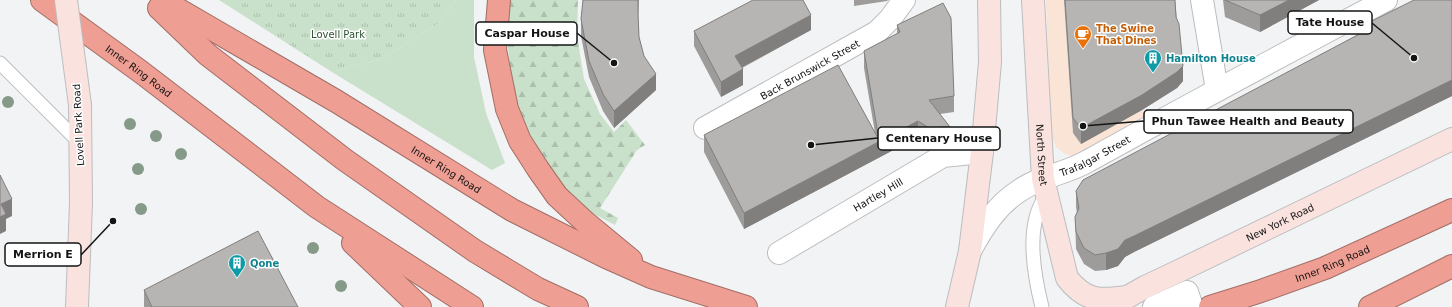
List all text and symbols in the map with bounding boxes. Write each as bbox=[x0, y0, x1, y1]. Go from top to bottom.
callout: Tate House bbox=[1288, 11, 1372, 34]
text: Tate House bbox=[1296, 16, 1364, 29]
callout: Caspar House bbox=[476, 22, 577, 45]
place label: The Swine That Dines bbox=[1096, 23, 1157, 46]
cafe icon: The Swine That Dines bbox=[1073, 24, 1093, 49]
text: Caspar House bbox=[484, 27, 570, 40]
park label: Lovell Park bbox=[311, 29, 365, 40]
street label: Back Brunswick Street bbox=[758, 38, 862, 102]
street label: Inner Ring Road bbox=[103, 43, 174, 100]
building icon: Hamilton House bbox=[1143, 48, 1163, 73]
place label: Hamilton House bbox=[1166, 53, 1256, 64]
street label: Lovell Park Road bbox=[71, 84, 86, 166]
callout: Phun Tawee Health and Beauty bbox=[1144, 110, 1353, 133]
text: Phun Tawee Health and Beauty bbox=[1151, 115, 1345, 128]
street label: North Street bbox=[1034, 124, 1049, 187]
callout: Centenary House bbox=[878, 127, 1000, 150]
text: Centenary House bbox=[886, 132, 992, 145]
street label: Trafalgar Street bbox=[1057, 134, 1132, 179]
street label: Inner Ring Road bbox=[409, 144, 483, 195]
street label: Hartley Hill bbox=[851, 176, 905, 214]
street label: New York Road bbox=[1244, 202, 1316, 244]
callout: Merrion E bbox=[5, 243, 81, 266]
street label: Inner Ring Road bbox=[1294, 243, 1372, 284]
text: Merrion E bbox=[13, 248, 73, 261]
building icon: Qone bbox=[227, 253, 247, 278]
place label: Qone bbox=[250, 258, 279, 269]

